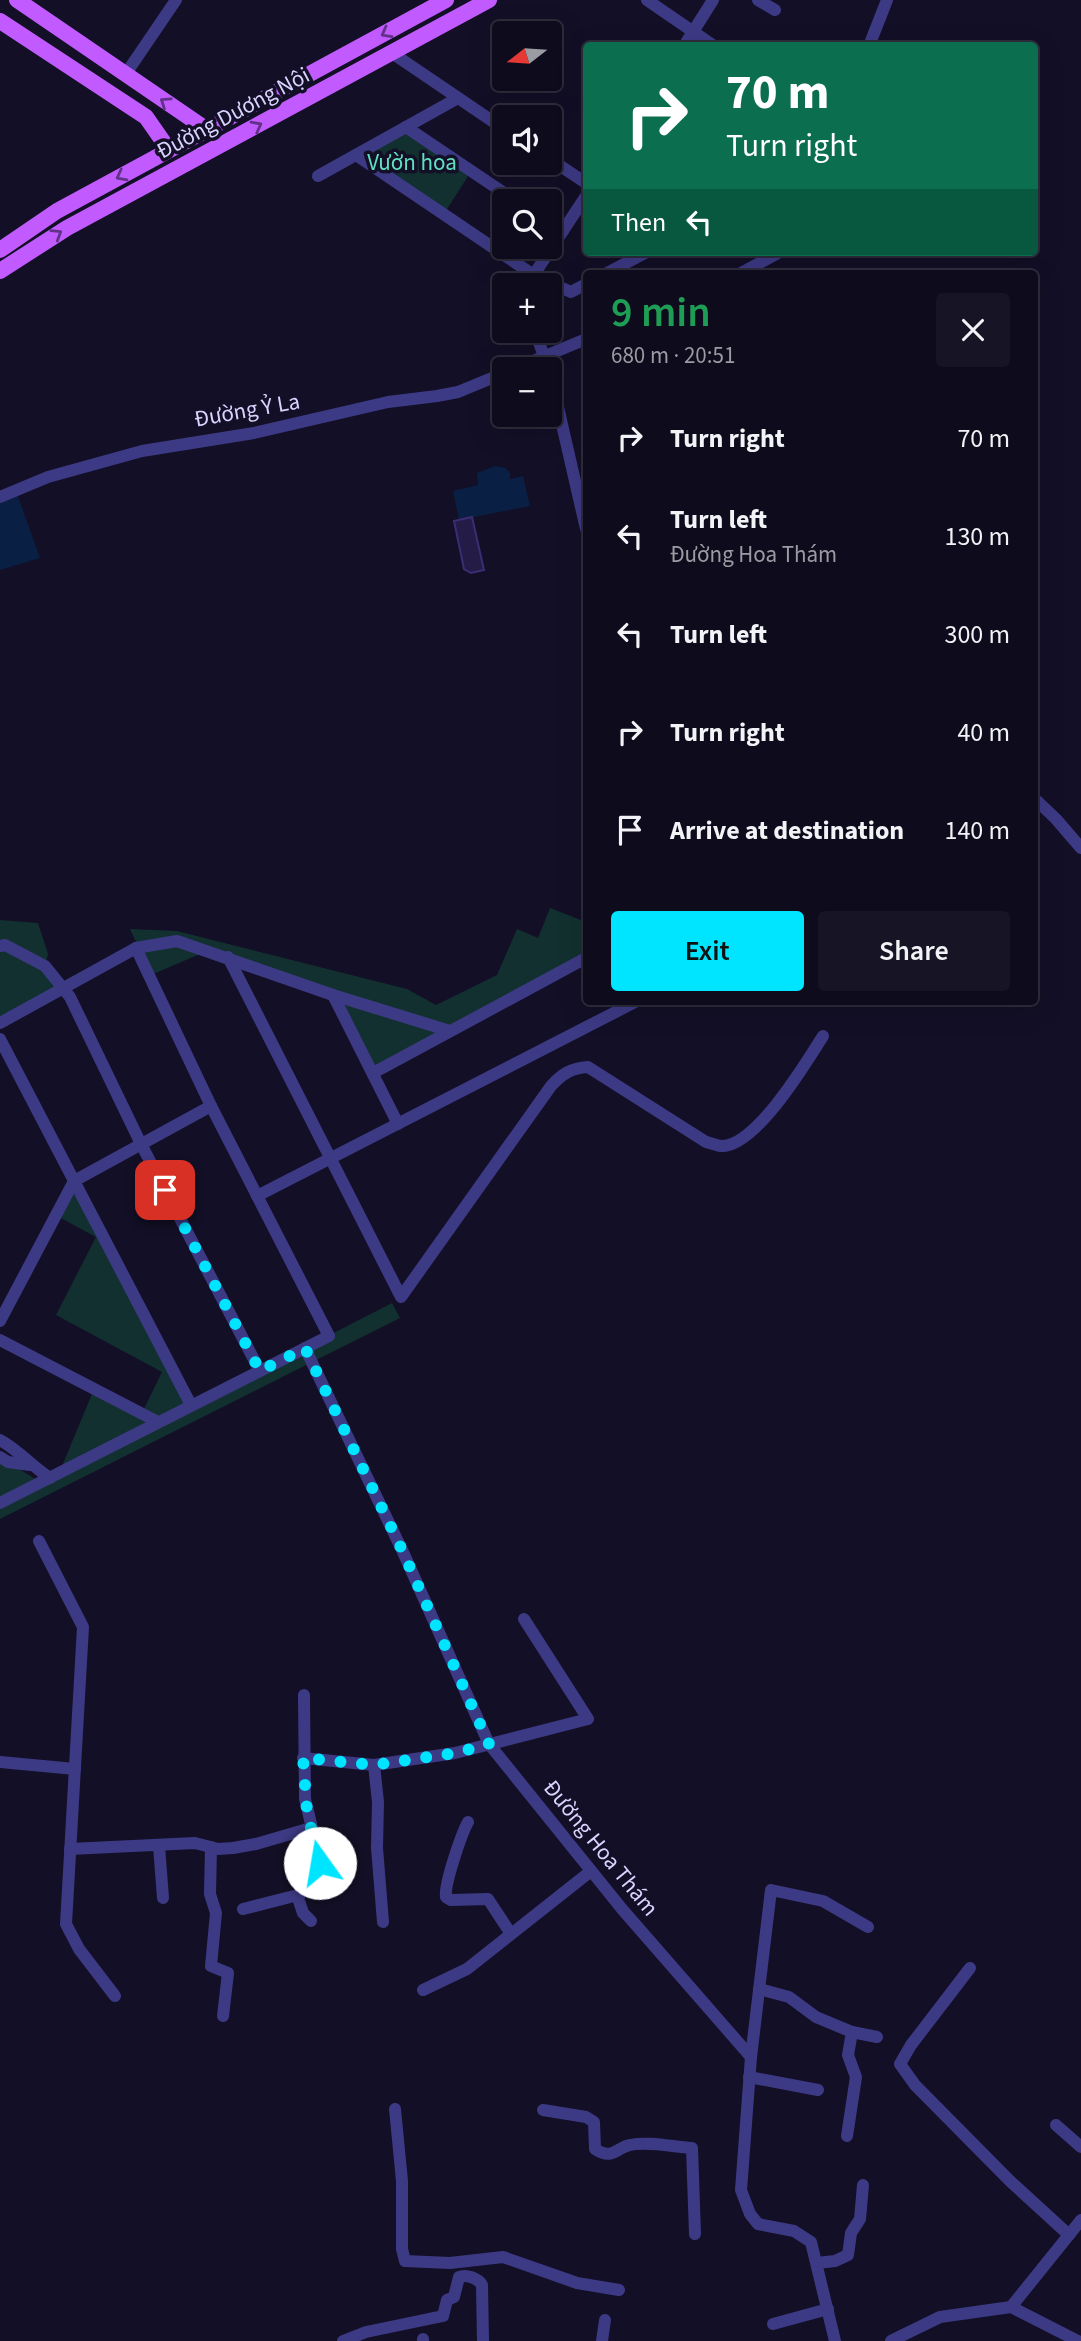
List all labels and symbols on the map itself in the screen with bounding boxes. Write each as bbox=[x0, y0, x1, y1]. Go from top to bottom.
north arrow bbox=[492, 21, 562, 91]
one-way arrow bbox=[381, 24, 393, 38]
street label: Đường Dương Nội bbox=[151, 59, 315, 167]
one-way arrow bbox=[160, 97, 173, 110]
one-way arrow bbox=[250, 120, 263, 134]
park label: Vườn hoa bbox=[367, 146, 457, 179]
one-way arrow bbox=[116, 168, 129, 181]
one-way arrow bbox=[50, 229, 63, 242]
street label: Đường Ỷ La bbox=[192, 384, 302, 436]
pin bbox=[135, 1160, 195, 1220]
street label: Đường Hoa Thám bbox=[536, 1773, 666, 1923]
position arrow bbox=[283, 1826, 357, 1900]

